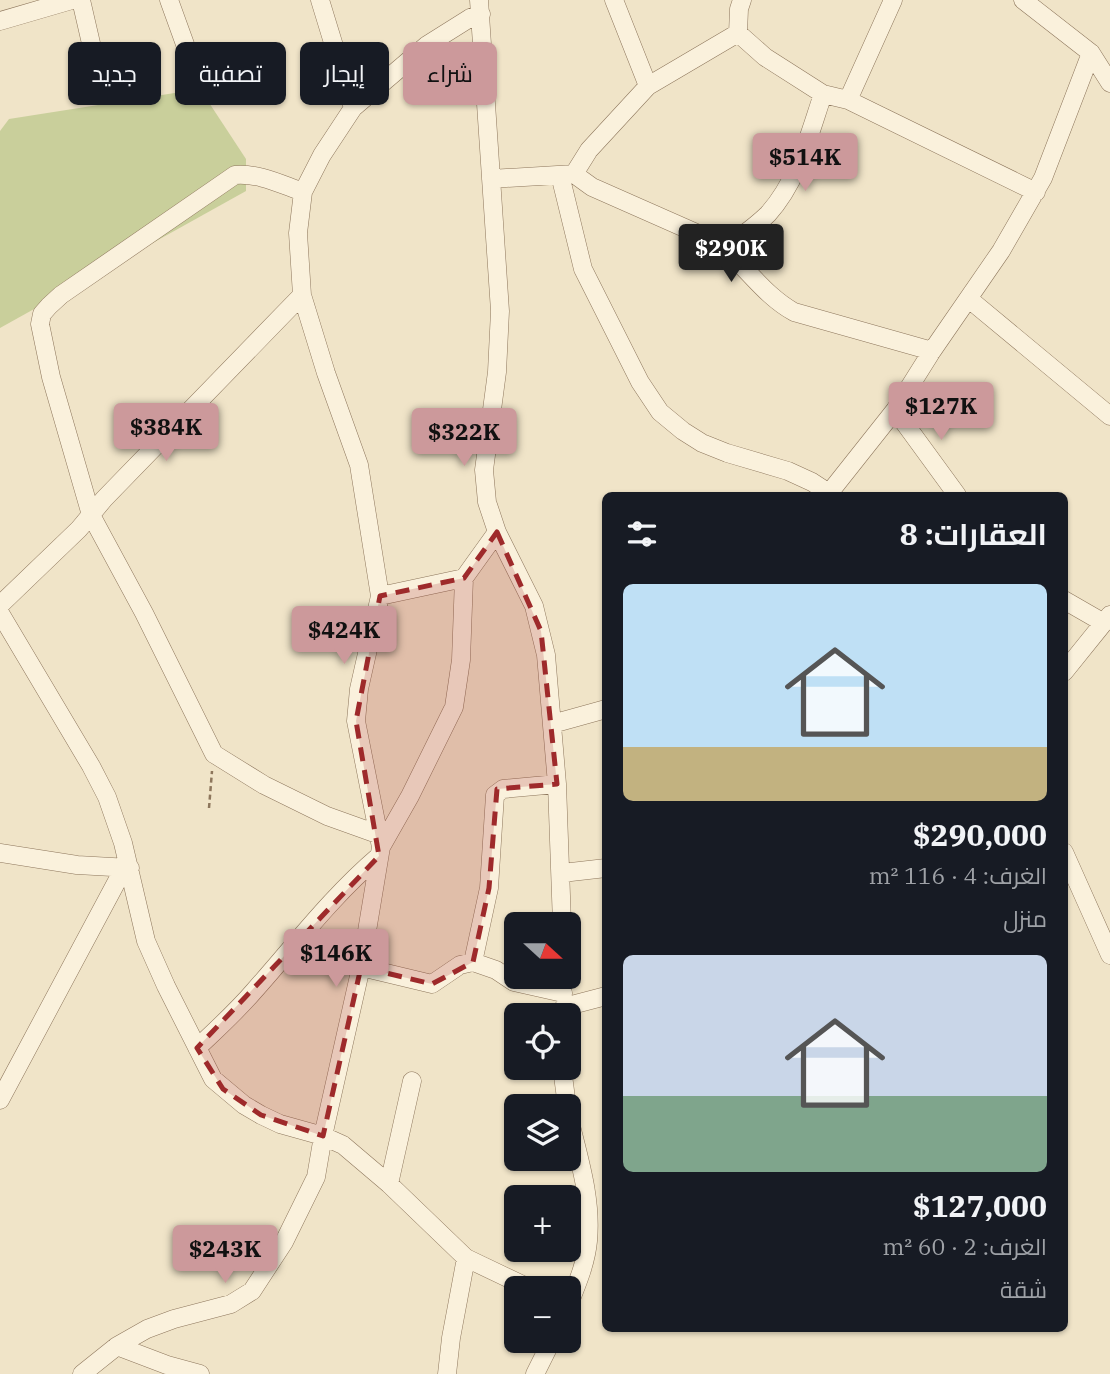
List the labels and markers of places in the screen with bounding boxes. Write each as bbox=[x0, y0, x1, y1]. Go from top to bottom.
pin: $514K bbox=[756, 134, 854, 193]
pin: $290K bbox=[682, 224, 780, 284]
pin: $127K bbox=[892, 382, 990, 442]
pin: $384K bbox=[117, 404, 215, 463]
pin: $322K bbox=[415, 408, 513, 468]
pin: $424K bbox=[295, 606, 393, 666]
pin: $146K bbox=[287, 930, 385, 989]
pin: $243K bbox=[176, 1226, 274, 1285]

